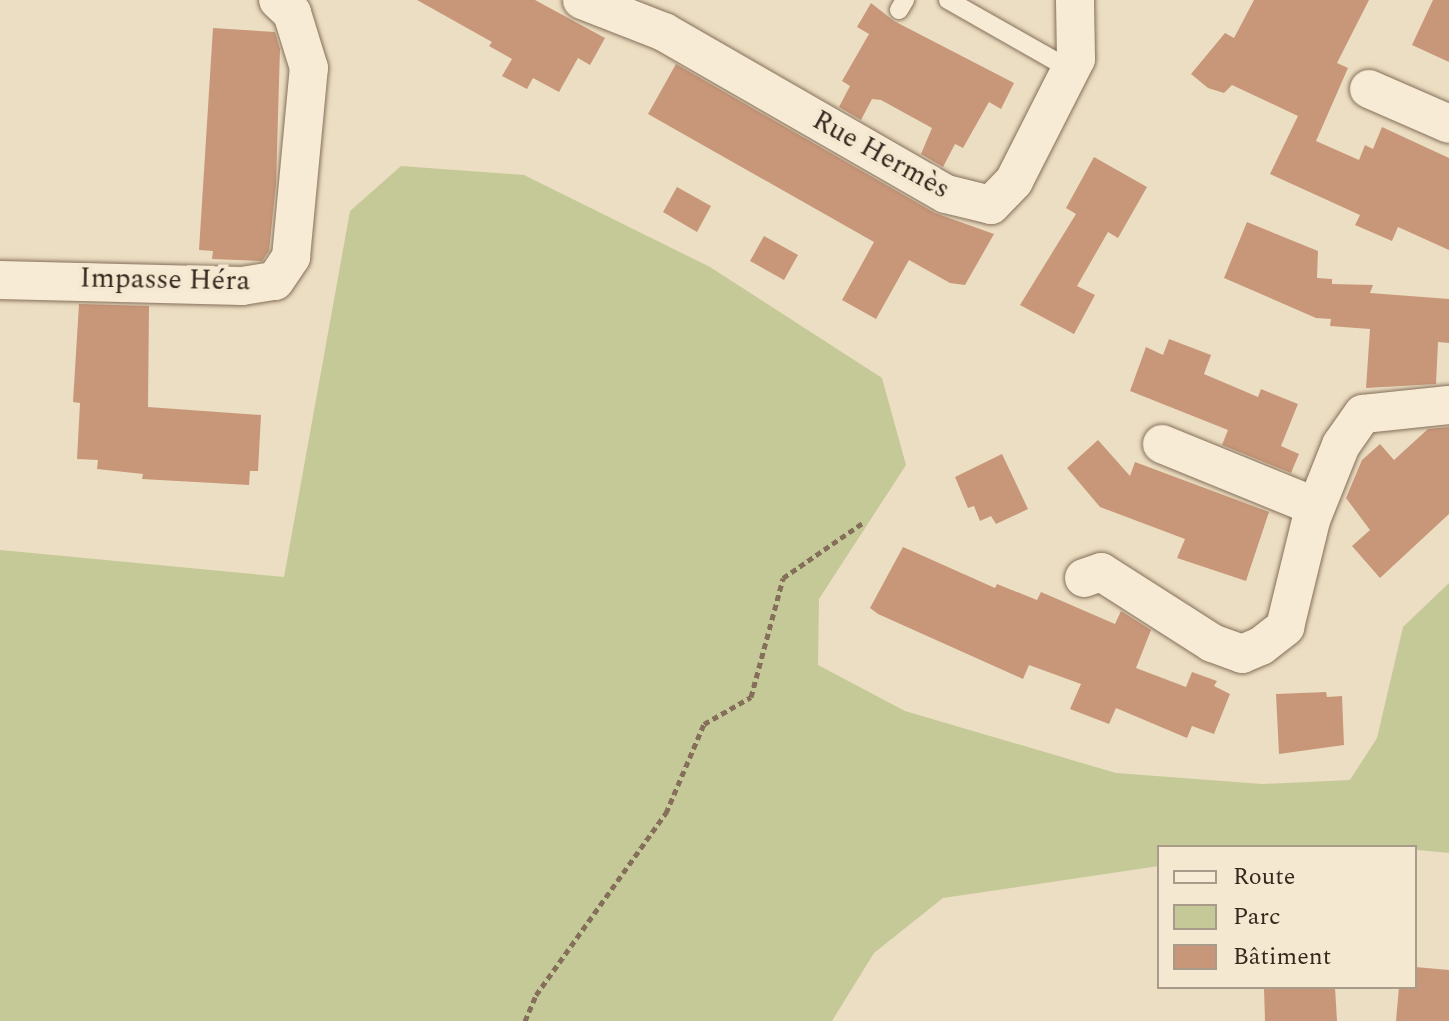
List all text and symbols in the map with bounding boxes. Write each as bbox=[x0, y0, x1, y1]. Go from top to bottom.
street label: Rue Hermès bbox=[806, 103, 956, 207]
street label: Impasse Héra bbox=[79, 262, 251, 298]
legend bbox=[1157, 845, 1417, 989]
text: Route bbox=[1233, 859, 1295, 895]
text: Parc bbox=[1233, 899, 1281, 935]
text: Bâtiment bbox=[1233, 939, 1331, 975]

